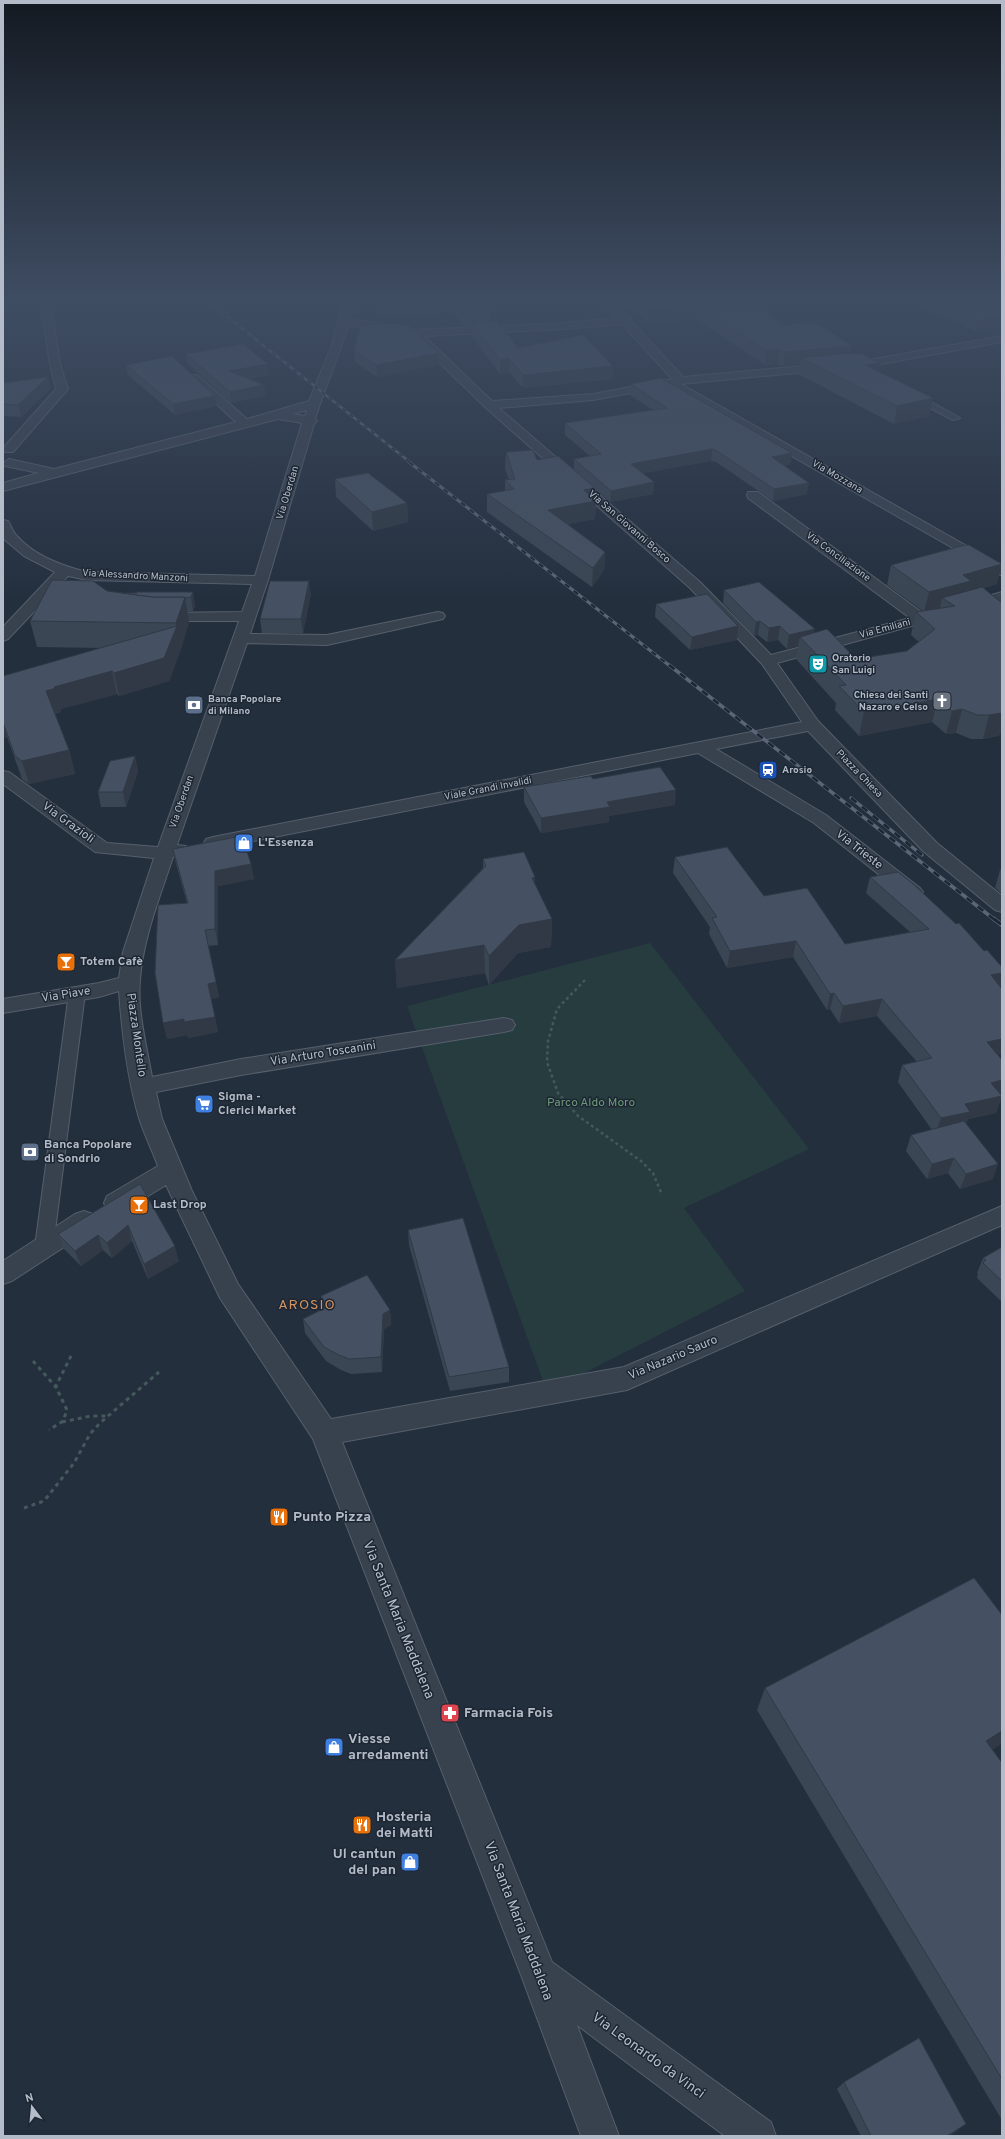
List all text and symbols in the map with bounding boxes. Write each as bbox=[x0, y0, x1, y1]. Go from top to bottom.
street label: Via Mozzana bbox=[809, 457, 865, 497]
street label: Via Oberdan bbox=[274, 465, 302, 521]
street label: Via San Giovanni Bosco bbox=[585, 488, 673, 567]
street label: Via Conciliazione bbox=[803, 529, 873, 585]
street label: Via Alessandro Manzoni bbox=[82, 567, 188, 585]
street label: Via Emiliani bbox=[858, 616, 912, 642]
place label: Oratorio San Luigi bbox=[832, 652, 875, 677]
theatre icon: Oratorio San Luigi bbox=[807, 653, 829, 675]
place label: Chiesa dei Santi Nazaro e Celso bbox=[854, 689, 928, 714]
church icon: Chiesa dei Santi Nazaro e Celso bbox=[931, 690, 953, 712]
place label: Banca Popolare di Milano bbox=[208, 693, 282, 718]
bank icon: Banca Popolare di Milano bbox=[183, 694, 205, 716]
street label: Piazza Chiesa bbox=[833, 747, 885, 801]
station icon: Arosio bbox=[757, 759, 779, 781]
place label: Arosio bbox=[782, 764, 812, 777]
street label: Via Oberdan bbox=[167, 774, 197, 830]
street label: Viale Grandi Invalidi bbox=[443, 774, 533, 804]
street label: Via Grazioli bbox=[39, 799, 97, 847]
street label: Via Trieste bbox=[832, 827, 886, 873]
shop icon: L'Essenza bbox=[233, 832, 255, 854]
place label: L'Essenza bbox=[258, 835, 314, 851]
bar icon: Totem Cafè bbox=[55, 951, 77, 973]
place label: Totem Cafè bbox=[80, 954, 143, 970]
street label: Via Piave bbox=[40, 983, 92, 1007]
street label: Piazza Montello bbox=[122, 992, 150, 1078]
street label: Via Arturo Toscanini bbox=[269, 1038, 377, 1070]
place label: Sigma - Clerici Market bbox=[218, 1089, 297, 1119]
supermarket icon: Sigma - Clerici Market bbox=[193, 1093, 215, 1115]
park label: Parco Aldo Moro bbox=[547, 1095, 635, 1111]
place label: Banca Popolare di Sondrio bbox=[44, 1137, 132, 1167]
bank icon: Banca Popolare di Sondrio bbox=[19, 1141, 41, 1163]
bar icon: Last Drop bbox=[128, 1194, 150, 1216]
place label: Last Drop bbox=[153, 1197, 207, 1213]
district label: AROSIO bbox=[278, 1297, 336, 1314]
street label: Via Nazario Sauro bbox=[626, 1332, 720, 1384]
restaurant icon: Punto Pizza bbox=[268, 1506, 290, 1528]
place label: Punto Pizza bbox=[293, 1509, 371, 1526]
street label: Via Santa Maria Maddalena bbox=[358, 1539, 438, 1701]
pharmacy icon: Farmacia Fois bbox=[439, 1702, 461, 1724]
place label: Farmacia Fois bbox=[464, 1705, 553, 1722]
place label: Viesse arredamenti bbox=[348, 1731, 428, 1764]
shop icon: Viesse arredamenti bbox=[323, 1736, 345, 1758]
place label: Hosteria dei Matti bbox=[376, 1809, 433, 1842]
restaurant icon: Hosteria dei Matti bbox=[351, 1814, 373, 1836]
street label: Via Santa Maria Maddalena bbox=[480, 1839, 556, 2003]
place label: Ul cantun del pan bbox=[333, 1846, 396, 1879]
shop icon: Ul cantun del pan bbox=[399, 1851, 421, 1873]
street label: Via Leonardo da Vinci bbox=[588, 2009, 708, 2103]
north arrow bbox=[12, 2087, 52, 2127]
text: N bbox=[24, 2091, 35, 2106]

